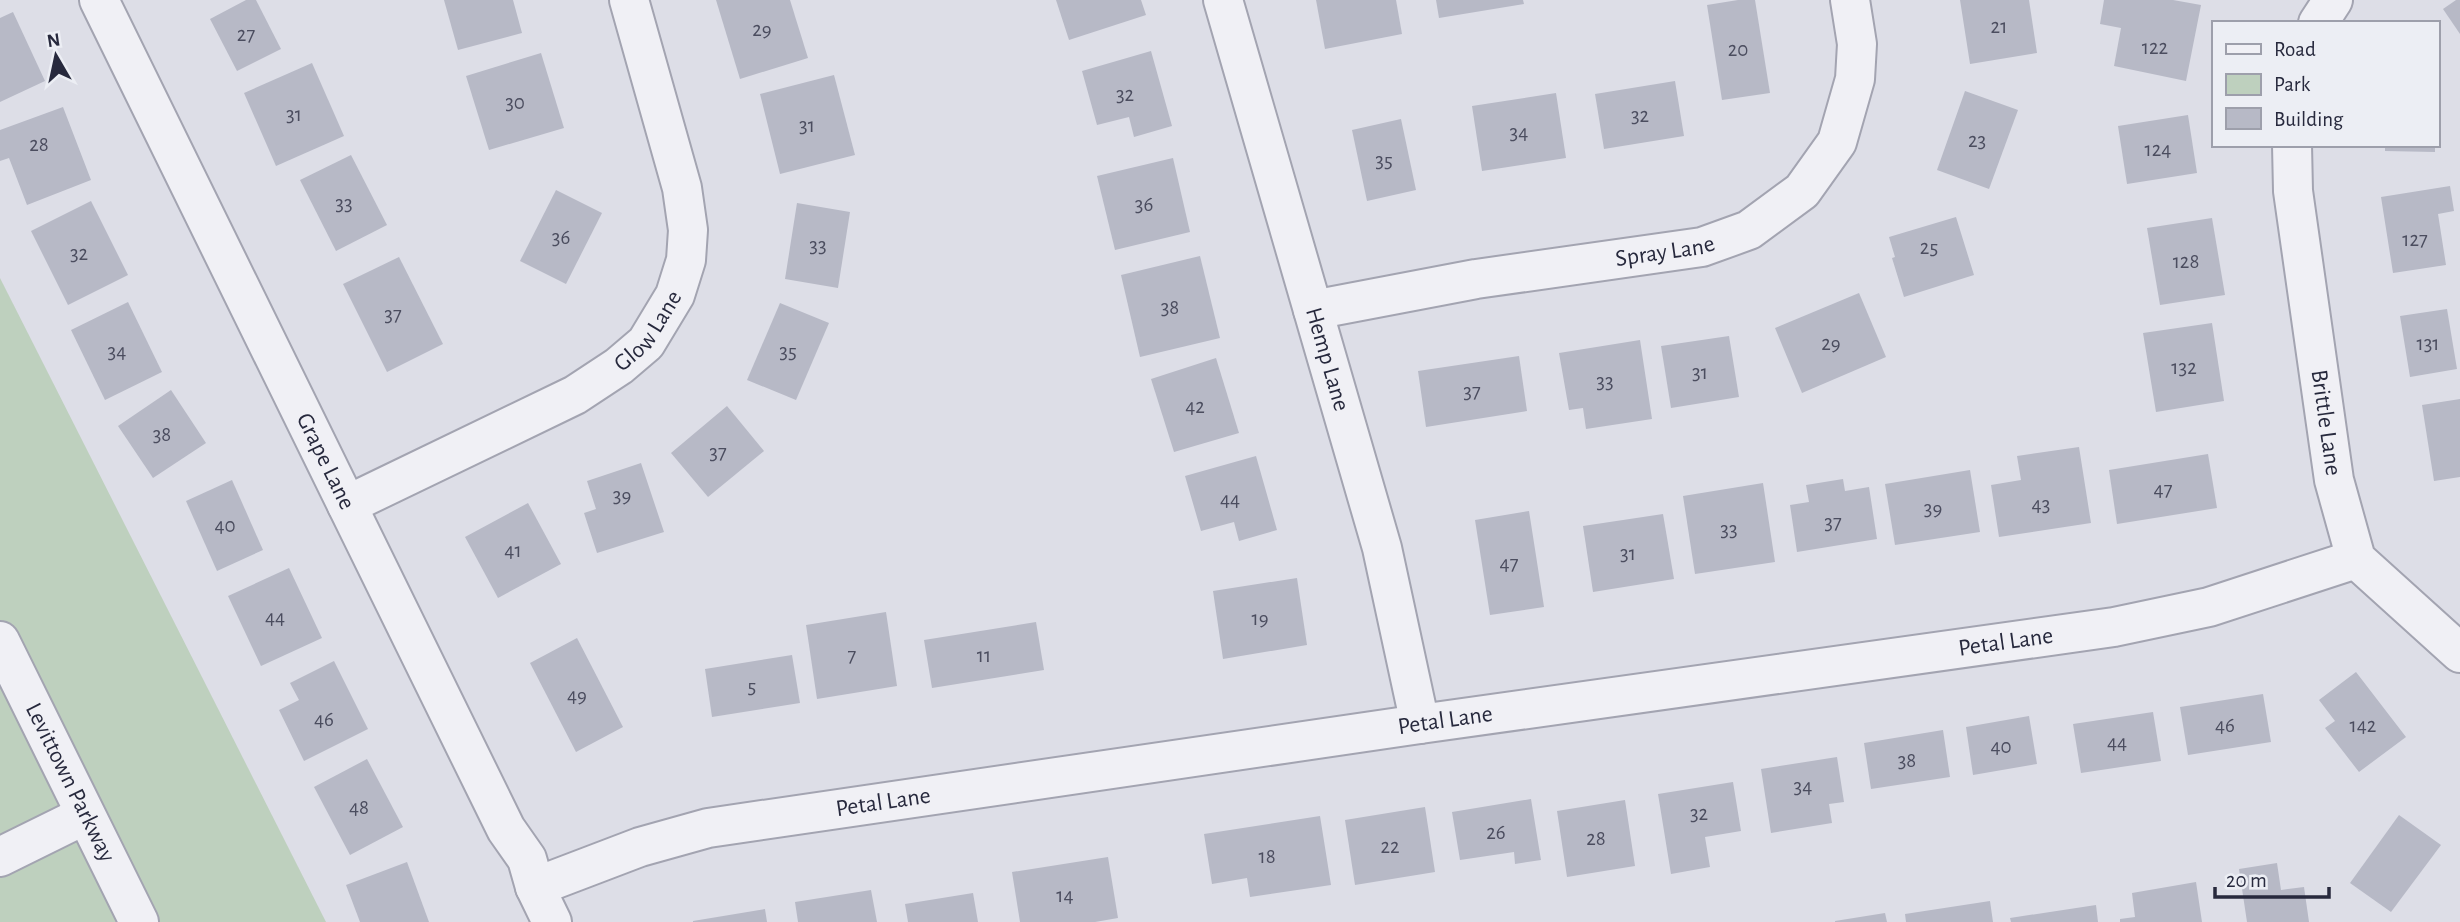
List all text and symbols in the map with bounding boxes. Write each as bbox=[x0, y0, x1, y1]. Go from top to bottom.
house number: 21 bbox=[1991, 16, 2007, 37]
house number: 29 bbox=[752, 19, 772, 40]
north arrow bbox=[21, 21, 91, 91]
legend bbox=[2212, 21, 2439, 147]
house number: 27 bbox=[237, 24, 255, 45]
text: N bbox=[46, 30, 62, 51]
house number: 122 bbox=[2142, 37, 2168, 58]
house number: 20 bbox=[1728, 39, 1748, 60]
text: Road bbox=[2274, 39, 2316, 60]
text: Park bbox=[2274, 74, 2311, 95]
house number: 32 bbox=[1116, 84, 1134, 105]
house number: 30 bbox=[505, 92, 525, 113]
house number: 31 bbox=[286, 104, 302, 125]
house number: 32 bbox=[1631, 105, 1649, 126]
text: Building bbox=[2274, 109, 2344, 130]
house number: 31 bbox=[799, 115, 815, 136]
house number: 34 bbox=[1510, 122, 1528, 143]
house number: 23 bbox=[1968, 130, 1986, 151]
house number: 28 bbox=[29, 134, 49, 155]
house number: 124 bbox=[2145, 139, 2171, 160]
house number: 35 bbox=[1375, 150, 1393, 171]
house number: 33 bbox=[335, 193, 353, 214]
house number: 36 bbox=[1135, 194, 1153, 215]
house number: 36 bbox=[552, 227, 570, 248]
house number: 127 bbox=[2402, 229, 2428, 250]
street label: Spray Lane bbox=[1614, 231, 1718, 271]
house number: 33 bbox=[809, 235, 827, 256]
house number: 25 bbox=[1920, 237, 1938, 258]
house number: 32 bbox=[70, 243, 88, 264]
house number: 128 bbox=[2173, 251, 2199, 272]
street label: Glow Lane bbox=[610, 287, 687, 376]
house number: 38 bbox=[1161, 297, 1179, 318]
house number: 37 bbox=[384, 304, 402, 325]
street label: Hemp Lane bbox=[1301, 305, 1354, 414]
house number: 29 bbox=[1821, 333, 1841, 354]
house number: 131 bbox=[2416, 333, 2440, 354]
house number: 34 bbox=[108, 341, 126, 362]
house number: 35 bbox=[779, 341, 797, 362]
house number: 132 bbox=[2171, 357, 2197, 378]
house number: 31 bbox=[1692, 362, 1708, 383]
street label: Brittle Lane bbox=[2306, 368, 2345, 477]
house number: 33 bbox=[1596, 371, 1614, 392]
house number: 37 bbox=[1463, 381, 1481, 402]
house number: 42 bbox=[1185, 396, 1205, 417]
street label: Grape Lane bbox=[292, 409, 359, 513]
house number: 38 bbox=[153, 424, 171, 445]
house number: 37 bbox=[709, 442, 727, 463]
house number: 47 bbox=[2154, 479, 2173, 500]
house number: 39 bbox=[613, 485, 631, 506]
house number: 44 bbox=[1220, 489, 1240, 510]
house number: 43 bbox=[2032, 494, 2050, 515]
house number: 39 bbox=[1924, 498, 1942, 519]
house number: 37 bbox=[1824, 512, 1842, 533]
house number: 40 bbox=[214, 515, 236, 536]
house number: 33 bbox=[1720, 519, 1738, 540]
house number: 41 bbox=[504, 540, 522, 561]
house number: 31 bbox=[1620, 543, 1636, 564]
house number: 47 bbox=[1500, 553, 1519, 574]
house number: 44 bbox=[265, 607, 285, 628]
house number: 19 bbox=[1251, 608, 1269, 629]
street label: Petal Lane bbox=[1957, 624, 2055, 661]
house number: 7 bbox=[848, 645, 857, 666]
house number: 11 bbox=[977, 645, 991, 666]
house number: 5 bbox=[748, 676, 756, 697]
house number: 49 bbox=[567, 685, 587, 706]
street label: Levittown Parkway bbox=[21, 699, 119, 866]
street label: Petal Lane bbox=[1396, 702, 1494, 739]
house number: 46 bbox=[314, 709, 334, 730]
house number: 46 bbox=[2215, 715, 2235, 736]
house number: 142 bbox=[2350, 715, 2376, 736]
house number: 44 bbox=[2107, 732, 2127, 753]
house number: 40 bbox=[1990, 736, 2012, 757]
house number: 38 bbox=[1898, 750, 1916, 771]
house number: 34 bbox=[1794, 776, 1812, 797]
street label: Petal Lane bbox=[834, 784, 932, 821]
house number: 48 bbox=[349, 797, 369, 818]
house number: 32 bbox=[1690, 803, 1708, 824]
house number: 26 bbox=[1486, 822, 1506, 843]
house number: 28 bbox=[1586, 828, 1606, 849]
house number: 22 bbox=[1380, 836, 1400, 857]
house number: 18 bbox=[1258, 846, 1276, 867]
scale bar bbox=[2215, 856, 2329, 900]
text: 20 m bbox=[2226, 870, 2267, 891]
house number: 14 bbox=[1056, 885, 1074, 906]

